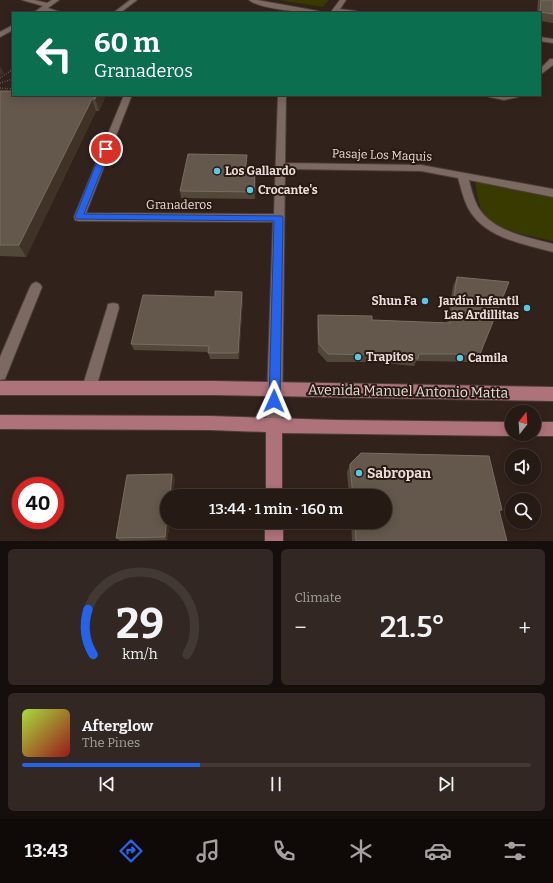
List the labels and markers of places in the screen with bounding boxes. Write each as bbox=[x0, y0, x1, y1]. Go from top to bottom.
pin bbox=[89, 132, 123, 166]
place label: Los Gallardo bbox=[225, 164, 296, 178]
marker: Los Gallardo bbox=[212, 166, 222, 176]
place label: Crocante's bbox=[258, 183, 318, 197]
marker: Crocante's bbox=[245, 185, 255, 195]
place label: Shun Fa bbox=[372, 294, 417, 308]
place label: Jardín Infantil Las Ardillitas bbox=[438, 294, 519, 322]
marker: Shun Fa bbox=[420, 296, 430, 306]
marker: Jardín Infantil Las Ardillitas bbox=[522, 303, 532, 313]
place label: Trapitos bbox=[366, 350, 414, 364]
place label: Camila bbox=[468, 351, 508, 365]
marker: Trapitos bbox=[353, 352, 363, 362]
marker: Camila bbox=[455, 353, 465, 363]
place label: Sabropan bbox=[367, 465, 431, 482]
marker: Sabropan bbox=[354, 468, 364, 478]

